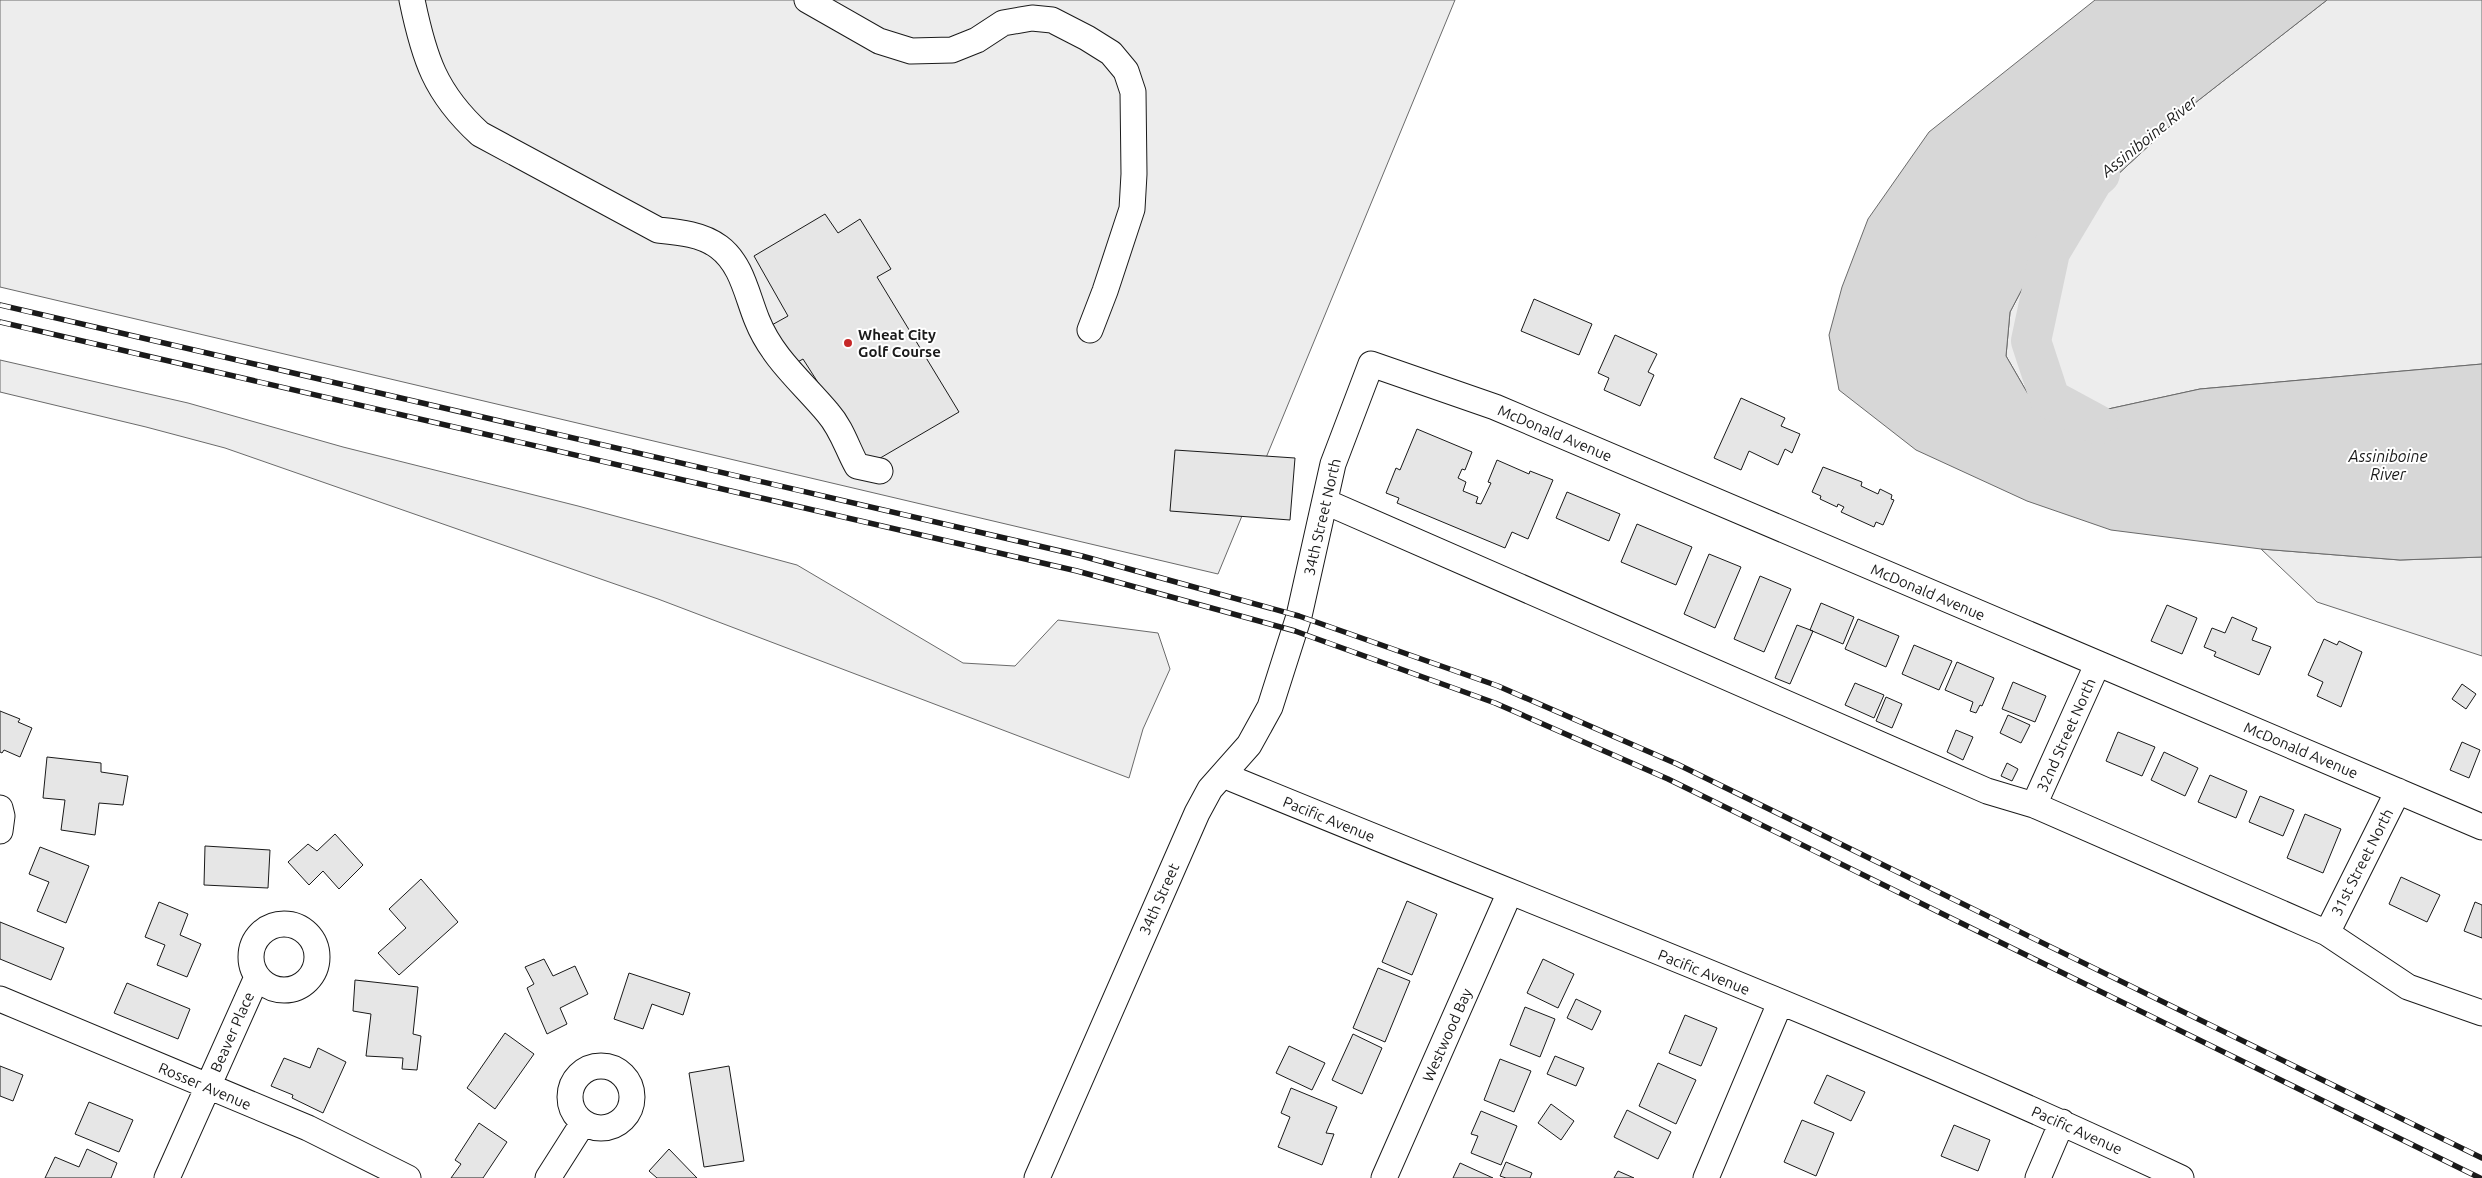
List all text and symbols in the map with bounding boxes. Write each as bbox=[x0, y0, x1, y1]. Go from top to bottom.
water label: Assiniboine River bbox=[2097, 91, 2201, 181]
place label: Wheat City Golf Course bbox=[858, 326, 941, 360]
marker: Wheat City Golf Course bbox=[842, 337, 854, 349]
street label: McDonald Avenue bbox=[1495, 401, 1615, 465]
water label: Assiniboine River bbox=[2347, 447, 2428, 483]
street label: 34th Street North bbox=[1300, 457, 1344, 577]
street label: McDonald Avenue bbox=[1868, 560, 1988, 624]
street label: 32nd Street North bbox=[2033, 676, 2099, 794]
street label: McDonald Avenue bbox=[2241, 718, 2361, 782]
street label: Pacific Avenue bbox=[1281, 793, 1377, 845]
street label: 31st Street North bbox=[2328, 806, 2396, 918]
street label: 34th Street bbox=[1136, 860, 1182, 937]
street label: Pacific Avenue bbox=[1656, 946, 1752, 998]
street label: Westwood Bay bbox=[1419, 986, 1475, 1084]
street label: Beaver Place bbox=[207, 989, 257, 1075]
street label: Rosser Avenue bbox=[156, 1059, 254, 1113]
street label: Pacific Avenue bbox=[2029, 1102, 2125, 1158]

